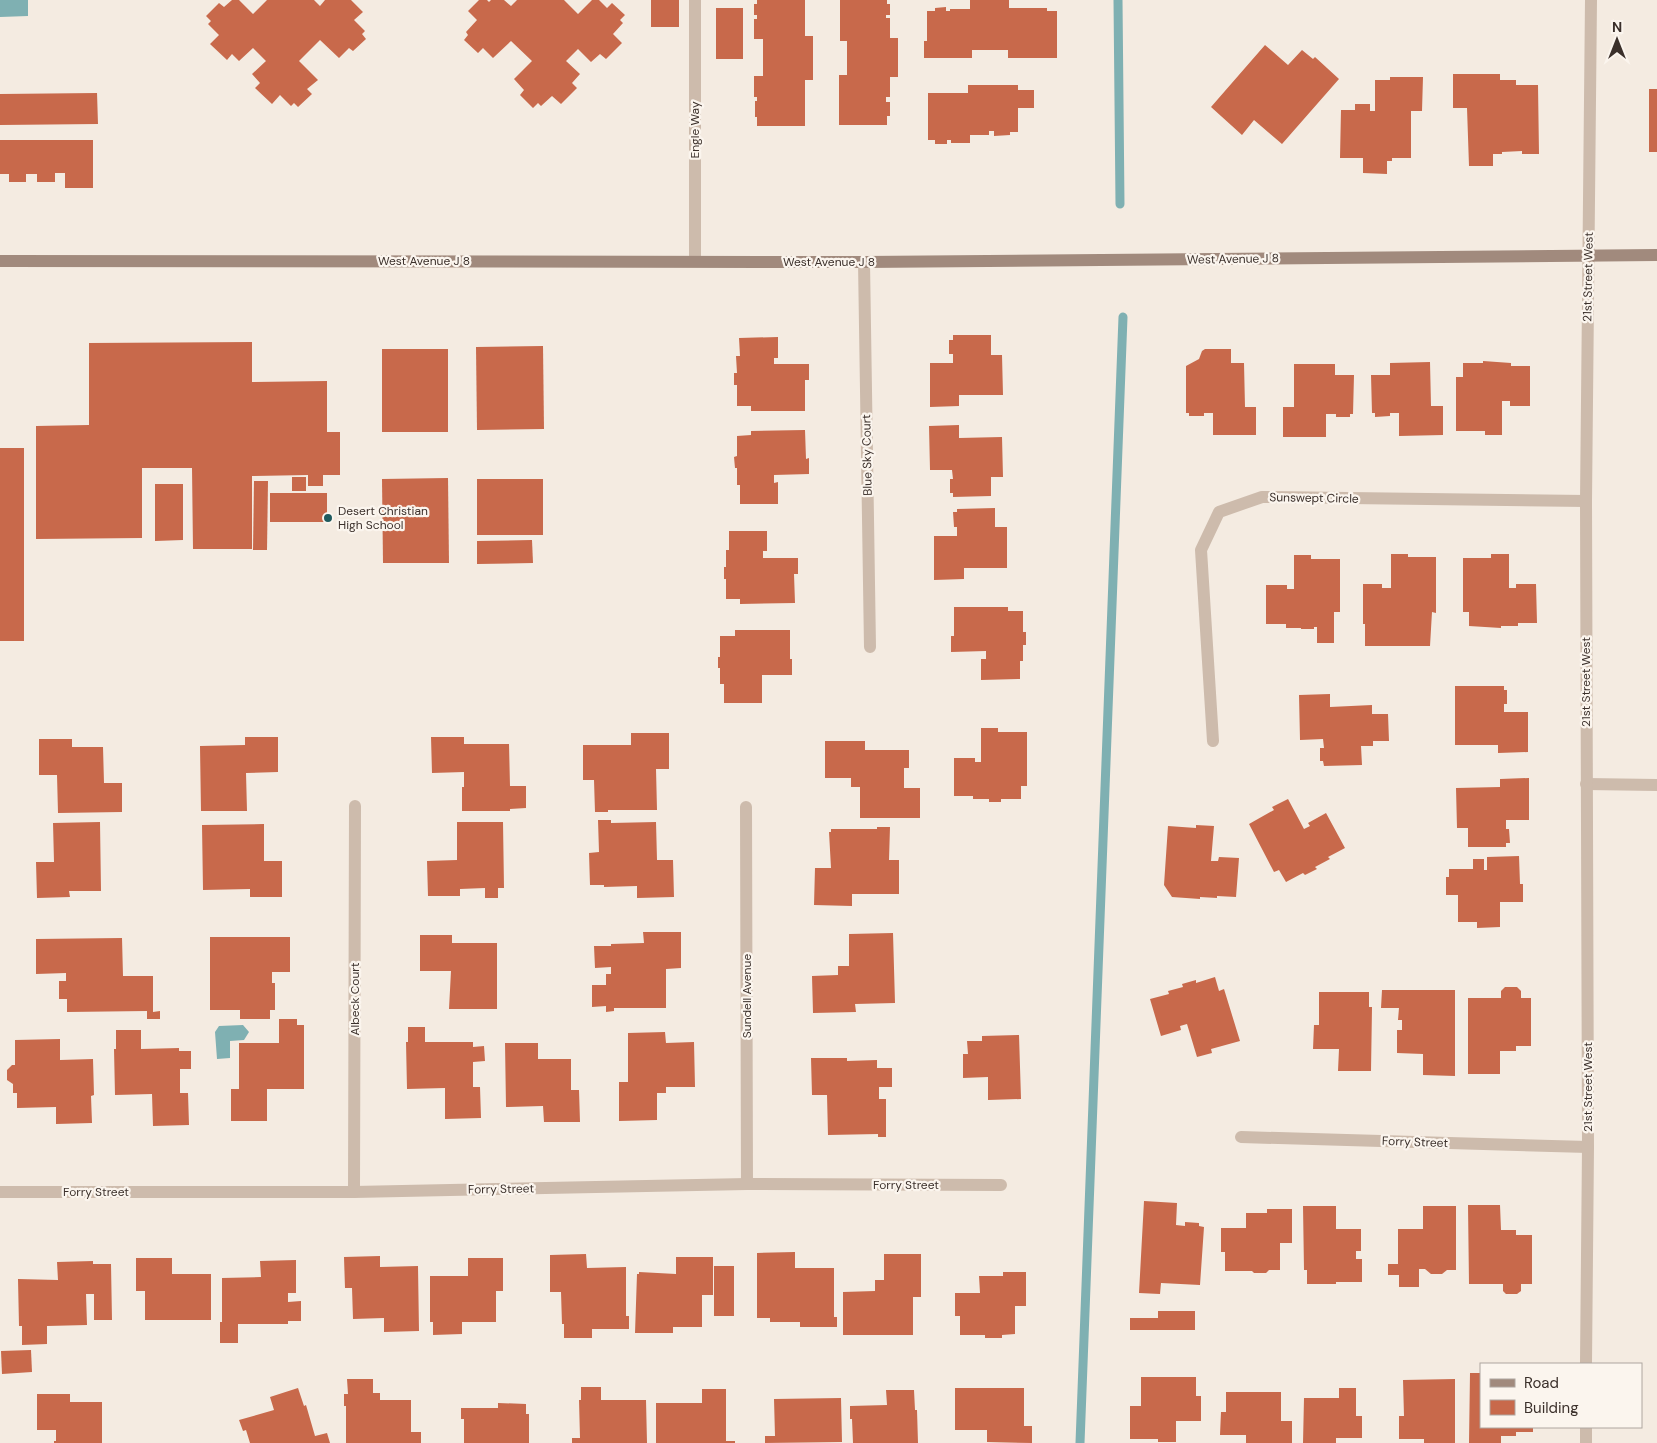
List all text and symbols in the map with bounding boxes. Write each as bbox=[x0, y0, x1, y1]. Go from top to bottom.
north arrow bbox=[1592, 15, 1642, 65]
text: N bbox=[1612, 18, 1622, 36]
street label: Engle Way bbox=[687, 101, 703, 159]
street label: 21st Street West bbox=[1579, 232, 1597, 322]
street label: West Avenue J 8 bbox=[1187, 250, 1279, 268]
street label: West Avenue J 8 bbox=[378, 253, 470, 269]
street label: West Avenue J 8 bbox=[783, 254, 875, 270]
street label: Blue Sky Court bbox=[858, 414, 876, 496]
street label: Sunswept Circle bbox=[1269, 489, 1359, 507]
place label: Desert Christian High School bbox=[338, 503, 428, 533]
marker: Desert Christian High School bbox=[322, 512, 334, 524]
street label: 21st Street West bbox=[1578, 637, 1594, 727]
street label: Sundell Avenue bbox=[739, 954, 755, 1038]
street label: Albeck Court bbox=[347, 962, 363, 1035]
street label: 21st Street West bbox=[1580, 1042, 1596, 1132]
street label: Forry Street bbox=[1382, 1133, 1449, 1151]
street label: Forry Street bbox=[873, 1177, 939, 1193]
street label: Forry Street bbox=[468, 1180, 534, 1198]
street label: Forry Street bbox=[63, 1184, 129, 1200]
legend bbox=[1480, 1363, 1642, 1428]
text: Road bbox=[1524, 1373, 1559, 1393]
text: Building bbox=[1524, 1398, 1579, 1418]

